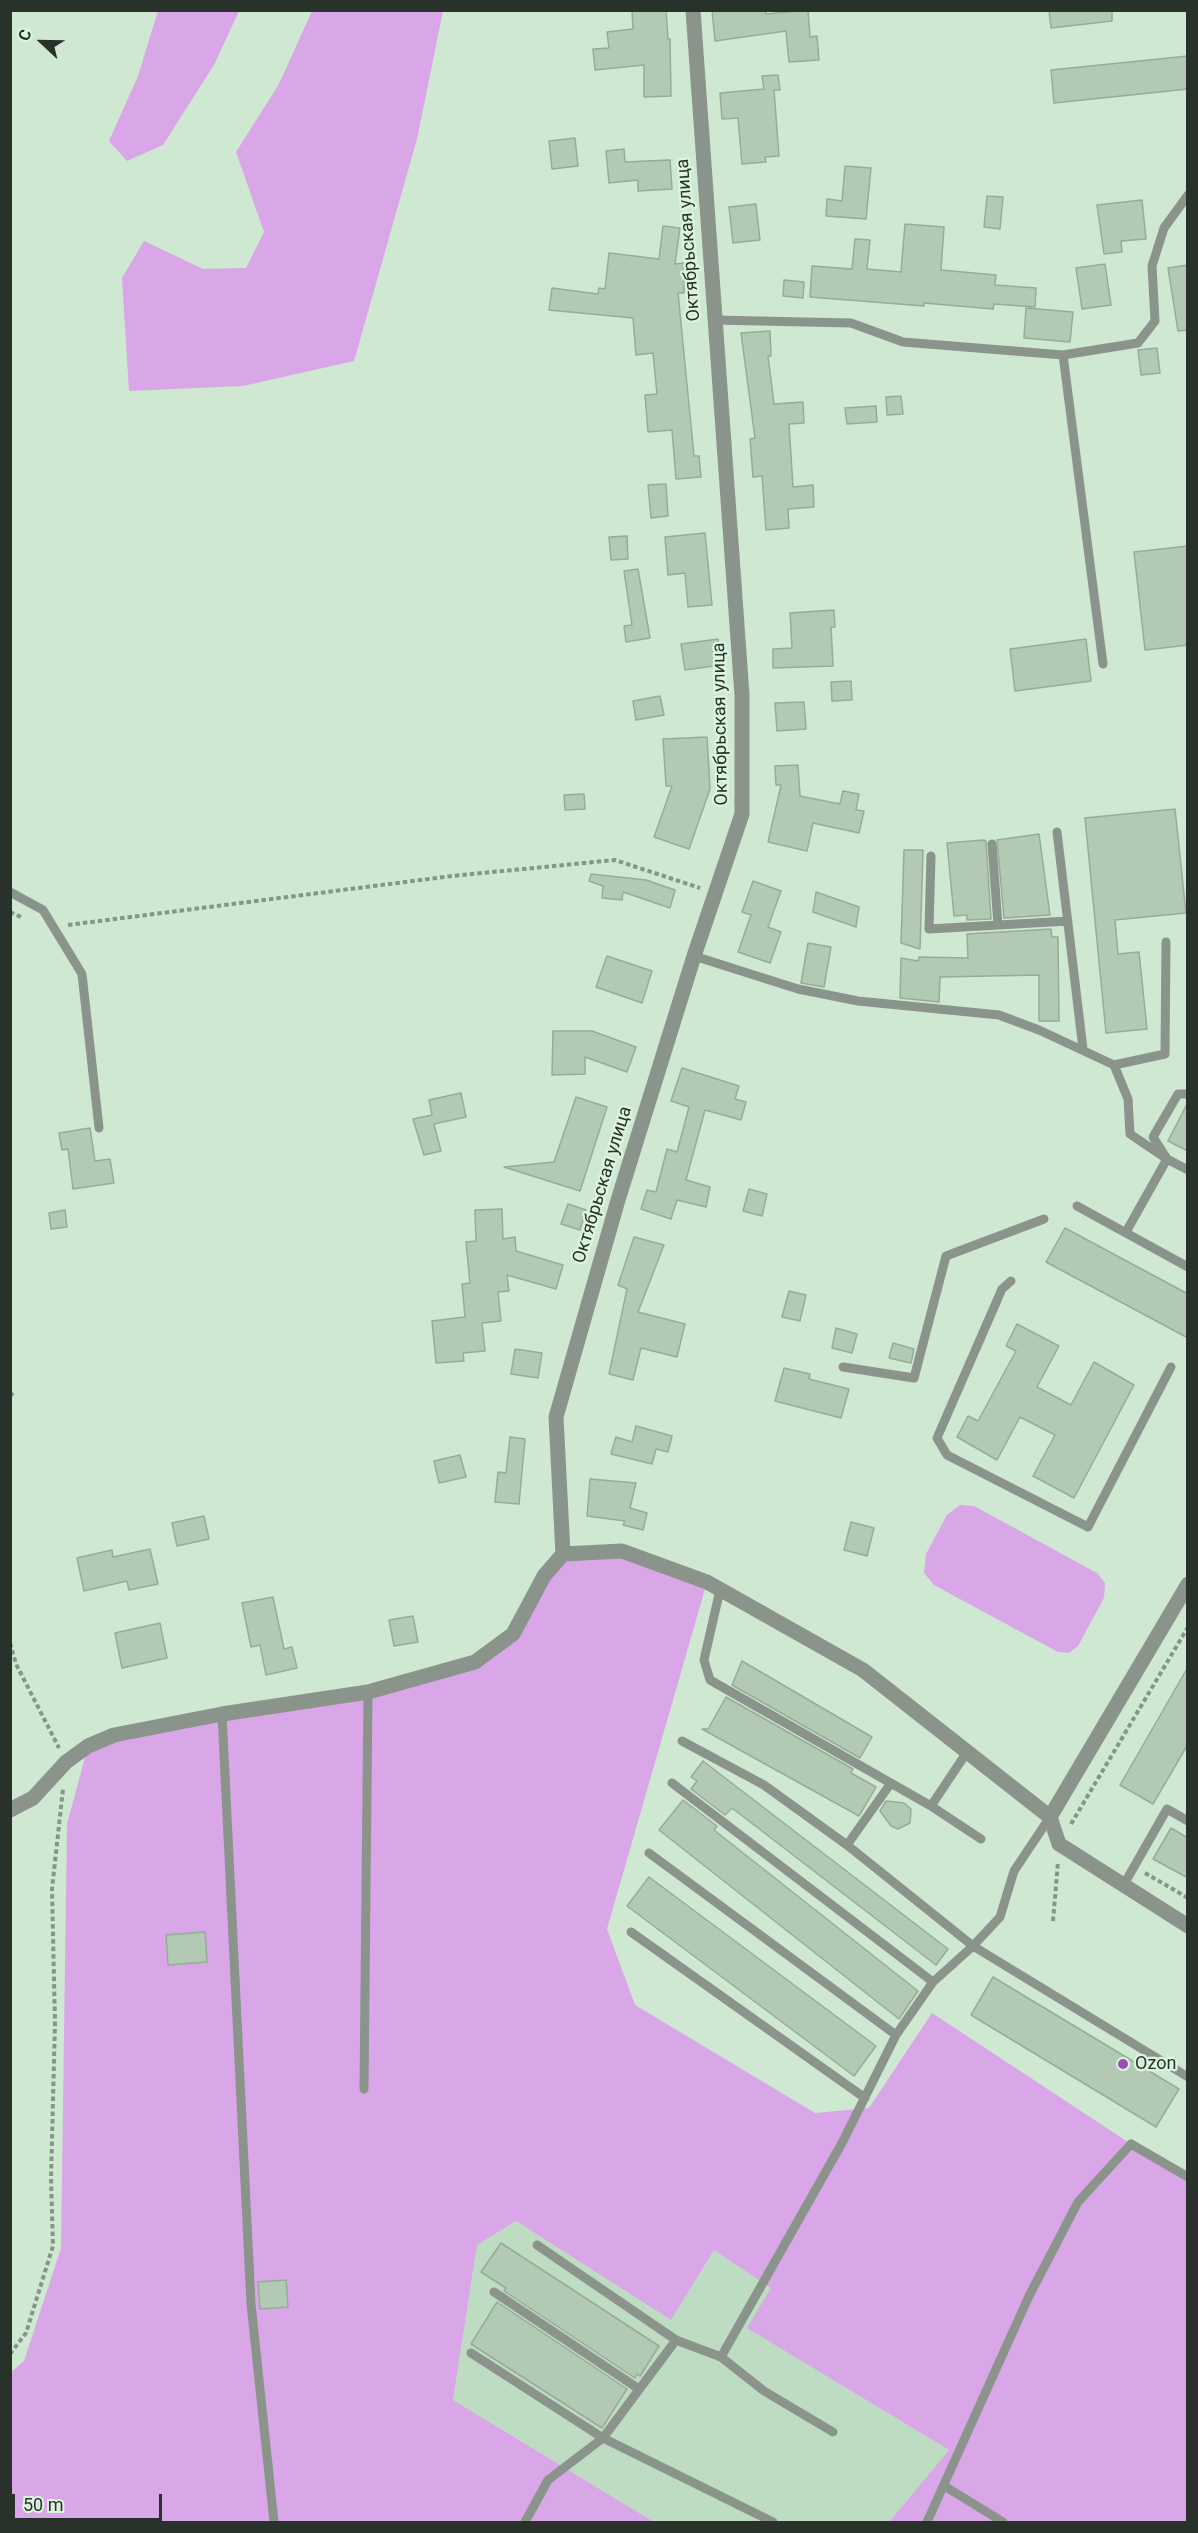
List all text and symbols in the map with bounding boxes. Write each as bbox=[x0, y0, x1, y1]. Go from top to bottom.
north arrow bbox=[12, 12, 72, 72]
text: С bbox=[14, 27, 36, 43]
street label: Октябрьская улица bbox=[673, 158, 705, 322]
street label: Октябрьская улица bbox=[709, 642, 733, 806]
street label: Октябрьская улица bbox=[569, 1104, 637, 1266]
place label: Ozon bbox=[1135, 2053, 1176, 2075]
marker: Ozon bbox=[1116, 2057, 1130, 2071]
scale bar bbox=[15, 2482, 165, 2520]
text: 50 m bbox=[23, 2494, 63, 2515]

